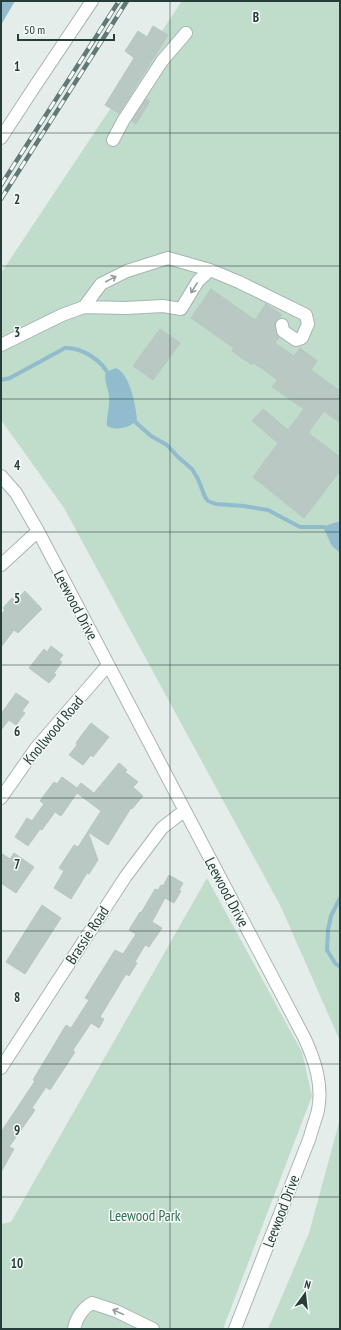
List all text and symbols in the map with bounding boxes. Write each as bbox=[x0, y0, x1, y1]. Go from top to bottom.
text: B bbox=[253, 9, 259, 26]
scale bar bbox=[18, 16, 114, 42]
text: 50 m bbox=[24, 22, 45, 37]
text: 1 bbox=[14, 58, 20, 75]
text: 2 bbox=[14, 191, 20, 208]
one-way arrow bbox=[104, 275, 116, 282]
one-way arrow bbox=[189, 282, 197, 294]
text: 3 bbox=[14, 324, 20, 341]
text: 4 bbox=[14, 457, 21, 474]
street label: Leewood Drive bbox=[50, 567, 102, 643]
text: 5 bbox=[14, 590, 20, 607]
street label: Knollwood Road bbox=[19, 692, 87, 768]
text: 6 bbox=[14, 723, 20, 740]
street label: Leewood Drive bbox=[201, 854, 253, 930]
text: 7 bbox=[14, 856, 20, 873]
street label: Brassie Road bbox=[61, 902, 113, 968]
text: 8 bbox=[14, 989, 20, 1006]
text: 9 bbox=[14, 1122, 20, 1139]
street label: Leewood Drive bbox=[258, 1172, 304, 1250]
park label: Leewood Park bbox=[109, 1206, 181, 1225]
text: 10 bbox=[11, 1255, 23, 1272]
north arrow bbox=[285, 1274, 325, 1314]
text: N bbox=[303, 1277, 312, 1292]
one-way arrow bbox=[113, 1308, 125, 1315]

